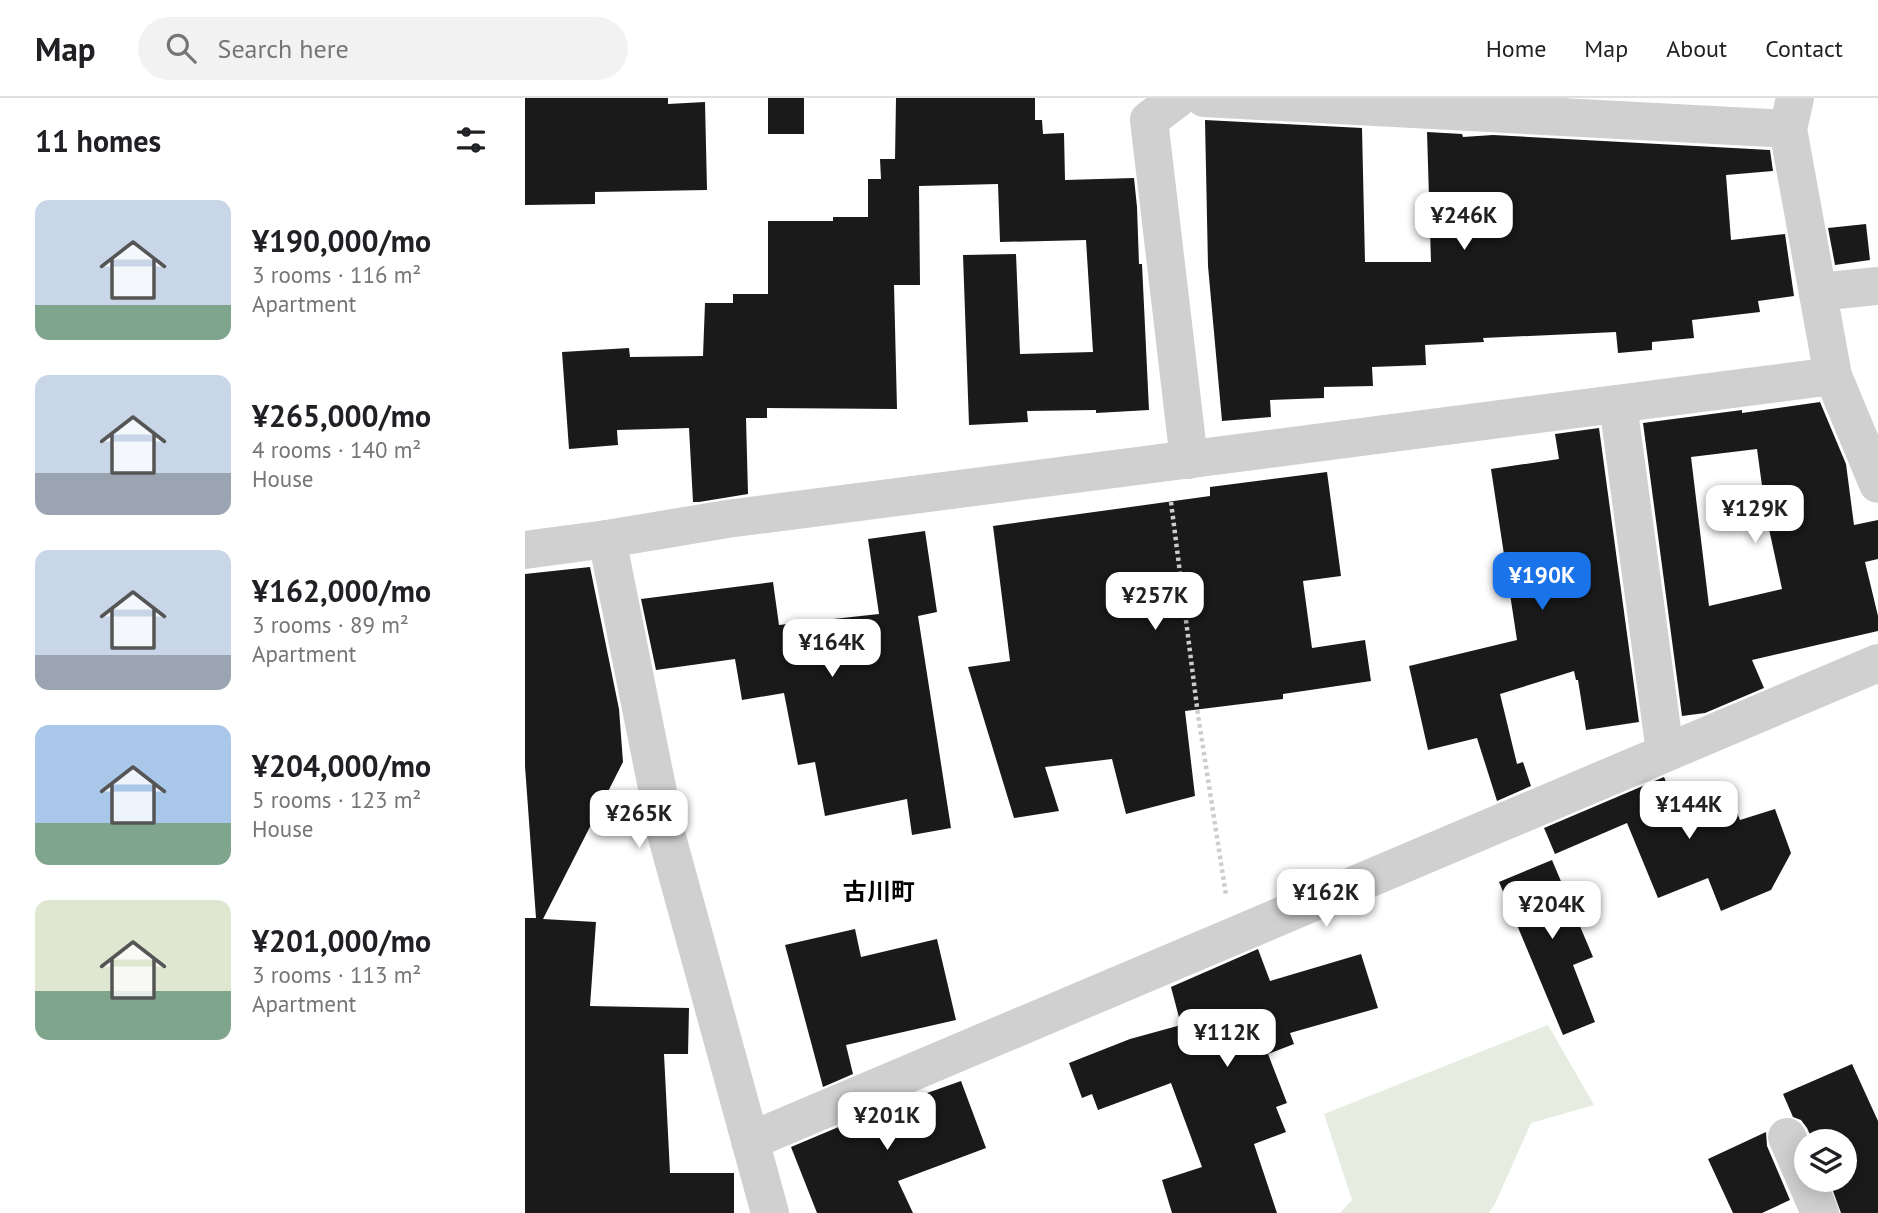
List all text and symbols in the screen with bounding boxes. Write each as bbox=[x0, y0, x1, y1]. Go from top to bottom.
search box bbox=[138, 17, 628, 80]
text: Map bbox=[35, 27, 96, 70]
icon: search bbox=[162, 29, 200, 67]
text: Search here bbox=[218, 32, 349, 65]
text: Home bbox=[1486, 33, 1546, 64]
text: Map bbox=[1584, 33, 1628, 64]
text: About bbox=[1666, 33, 1727, 64]
text: Contact bbox=[1765, 33, 1843, 64]
text: 11 homes bbox=[35, 121, 161, 160]
icon: filters bbox=[452, 121, 490, 159]
pin: ¥246K bbox=[1415, 192, 1513, 252]
text: ¥246K bbox=[1431, 200, 1497, 229]
text: ¥190,000/mo bbox=[252, 221, 431, 260]
icon: home bbox=[91, 228, 175, 312]
text: 3 rooms · 116 m² bbox=[252, 260, 421, 289]
text: Apartment bbox=[252, 289, 356, 318]
text: ¥265,000/mo bbox=[252, 396, 431, 435]
icon: home bbox=[91, 403, 175, 487]
text: 4 rooms · 140 m² bbox=[252, 435, 421, 464]
text: House bbox=[252, 464, 314, 493]
pin: ¥129K bbox=[1706, 486, 1804, 545]
text: ¥129K bbox=[1722, 493, 1788, 522]
pin: ¥190K bbox=[1493, 552, 1591, 612]
text: ¥190K bbox=[1509, 560, 1575, 589]
text: ¥162,000/mo bbox=[252, 571, 431, 610]
pin: ¥257K bbox=[1106, 573, 1204, 632]
icon: home bbox=[91, 578, 175, 662]
text: ¥257K bbox=[1122, 580, 1188, 609]
text: 3 rooms · 89 m² bbox=[252, 610, 409, 639]
pin: ¥164K bbox=[783, 620, 881, 679]
text: ¥164K bbox=[799, 627, 865, 656]
text: Apartment bbox=[252, 639, 356, 668]
text: ¥204,000/mo bbox=[252, 746, 431, 785]
icon: home bbox=[91, 753, 175, 837]
pin: ¥144K bbox=[1640, 782, 1738, 841]
text: 5 rooms · 123 m² bbox=[252, 785, 421, 814]
text: ¥144K bbox=[1656, 789, 1722, 818]
pin: ¥265K bbox=[590, 790, 688, 850]
text: ¥265K bbox=[606, 798, 672, 827]
text: House bbox=[252, 814, 314, 843]
pin: ¥162K bbox=[1277, 870, 1375, 929]
district label: 古川町 bbox=[843, 876, 915, 907]
text: ¥162K bbox=[1293, 877, 1359, 906]
pin: ¥204K bbox=[1503, 882, 1601, 941]
text: ¥204K bbox=[1519, 889, 1585, 918]
text: ¥201,000/mo bbox=[252, 921, 431, 960]
icon: home bbox=[91, 928, 175, 1012]
text: 3 rooms · 113 m² bbox=[252, 960, 421, 989]
text: Apartment bbox=[252, 989, 356, 1018]
pin: ¥112K bbox=[1178, 1010, 1276, 1069]
text: ¥112K bbox=[1194, 1017, 1260, 1046]
pin: ¥201K bbox=[838, 1093, 936, 1152]
text: ¥201K bbox=[854, 1100, 920, 1129]
map controls bbox=[1794, 1129, 1857, 1192]
button: layers bbox=[1794, 1129, 1857, 1192]

